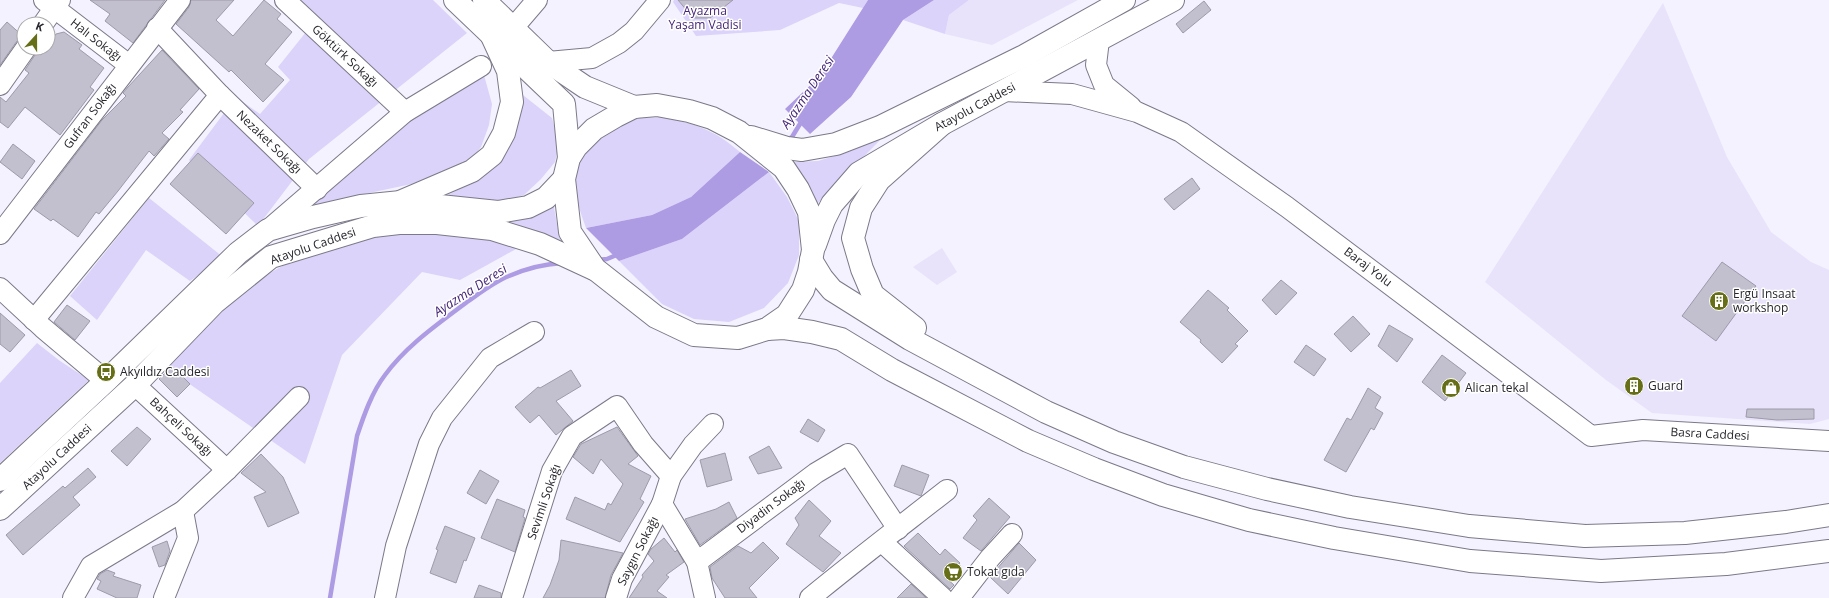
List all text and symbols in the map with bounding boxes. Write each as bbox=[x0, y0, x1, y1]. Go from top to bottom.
park label: Ayazma Yaşam Vadisi bbox=[669, 2, 741, 33]
street label: Halı Sokağı bbox=[67, 14, 126, 65]
north arrow bbox=[16, 16, 56, 56]
text: K bbox=[34, 18, 47, 35]
street label: Göktürk Sokağı bbox=[309, 21, 382, 91]
water label: Ayazma Deresi bbox=[775, 52, 838, 133]
street label: Atayolu Caddesi bbox=[931, 78, 1018, 135]
street label: Gufran Sokağı bbox=[59, 79, 120, 152]
street label: Nezaket Sokağı bbox=[233, 106, 306, 177]
street label: Atayolu Caddesi bbox=[268, 223, 358, 268]
street label: Baraj Yolu bbox=[1341, 243, 1396, 290]
water label: Ayazma Deresi bbox=[429, 259, 511, 321]
place label: Ergü Insaat workshop bbox=[1733, 285, 1796, 316]
building icon: Ergü Insaat workshop bbox=[1708, 290, 1730, 312]
bus stop icon: Akyıldız Caddesi bbox=[95, 361, 117, 383]
place label: Akyıldız Caddesi bbox=[120, 363, 209, 380]
building icon: Guard bbox=[1623, 375, 1645, 397]
shop icon: Alican tekal bbox=[1440, 377, 1462, 399]
place label: Guard bbox=[1648, 377, 1683, 394]
place label: Alican tekal bbox=[1465, 379, 1529, 396]
street label: Bahçeli Sokağı bbox=[146, 393, 216, 460]
street label: Atayolu Caddesi bbox=[18, 420, 95, 493]
street label: Basra Caddesi bbox=[1670, 423, 1750, 444]
street label: Sevimli Sokağı bbox=[523, 462, 564, 542]
street label: Diyadin Sokağı bbox=[733, 474, 808, 537]
street label: Saygın Sokağı bbox=[613, 513, 662, 588]
supermarket icon: Tokat gıda bbox=[942, 561, 964, 583]
place label: Tokat gıda bbox=[967, 563, 1025, 580]

